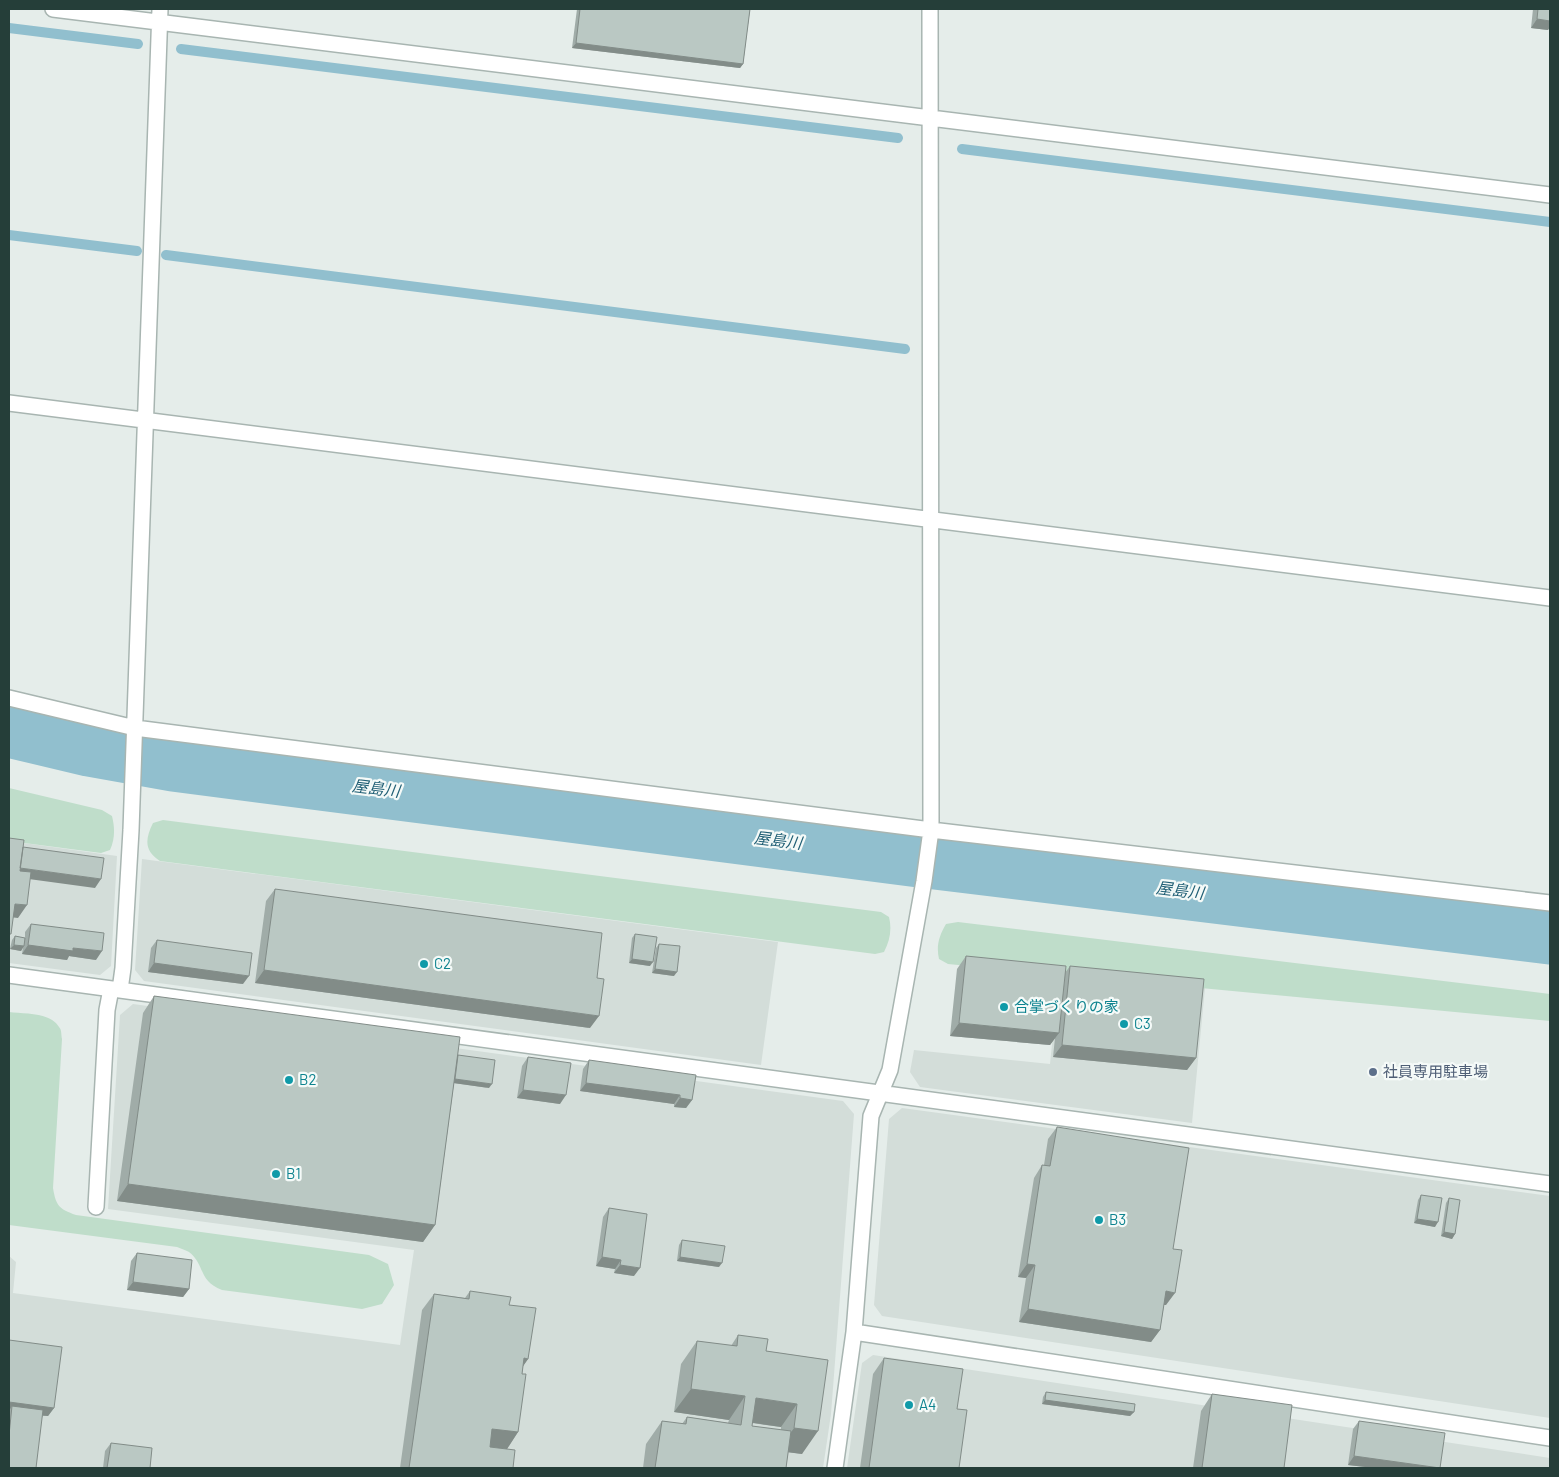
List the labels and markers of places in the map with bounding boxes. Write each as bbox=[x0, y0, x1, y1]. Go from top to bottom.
place label: C2 bbox=[434, 954, 451, 972]
marker: C2 bbox=[418, 958, 430, 970]
place label: 合掌づくりの家 bbox=[1014, 997, 1119, 1015]
marker: 合掌づくりの家 bbox=[998, 1001, 1010, 1013]
place label: C3 bbox=[1134, 1014, 1151, 1032]
marker: C3 bbox=[1118, 1018, 1130, 1030]
place label: 社員専用駐車場 bbox=[1383, 1062, 1488, 1080]
marker: 社員専用駐車場 bbox=[1367, 1066, 1379, 1078]
place label: B2 bbox=[299, 1070, 316, 1088]
marker: B2 bbox=[283, 1074, 295, 1086]
place label: B1 bbox=[286, 1164, 301, 1182]
marker: B1 bbox=[270, 1168, 282, 1180]
place label: B3 bbox=[1109, 1210, 1126, 1228]
marker: B3 bbox=[1093, 1214, 1105, 1226]
place label: A4 bbox=[919, 1395, 936, 1413]
marker: A4 bbox=[903, 1399, 915, 1411]

